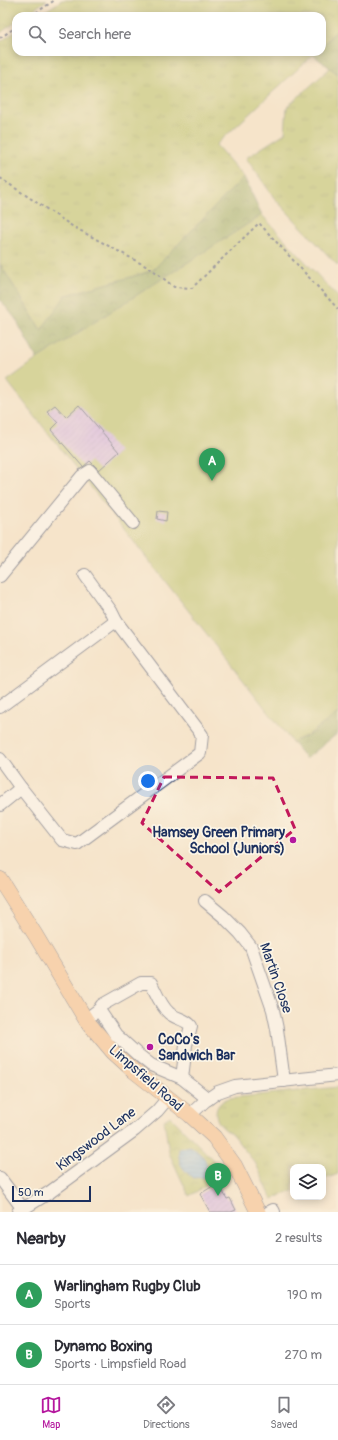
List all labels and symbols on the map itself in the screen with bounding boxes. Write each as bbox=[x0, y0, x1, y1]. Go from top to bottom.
pin: A bbox=[199, 448, 225, 481]
your location bbox=[138, 771, 158, 791]
place label: Hamsey Green Primary School (Juniors) bbox=[152, 824, 285, 857]
marker: Hamsey Green Primary School (Juniors) bbox=[288, 835, 298, 845]
street label: Martin Close bbox=[256, 941, 296, 1015]
place label: CoCo's Sandwich Bar bbox=[158, 1031, 236, 1064]
street label: Limpsfield Road bbox=[105, 1041, 187, 1115]
marker: CoCo's Sandwich Bar bbox=[145, 1042, 155, 1052]
street label: Kingswood Lane bbox=[53, 1103, 139, 1174]
pin: B bbox=[205, 1163, 231, 1196]
scale bar bbox=[12, 1184, 91, 1203]

